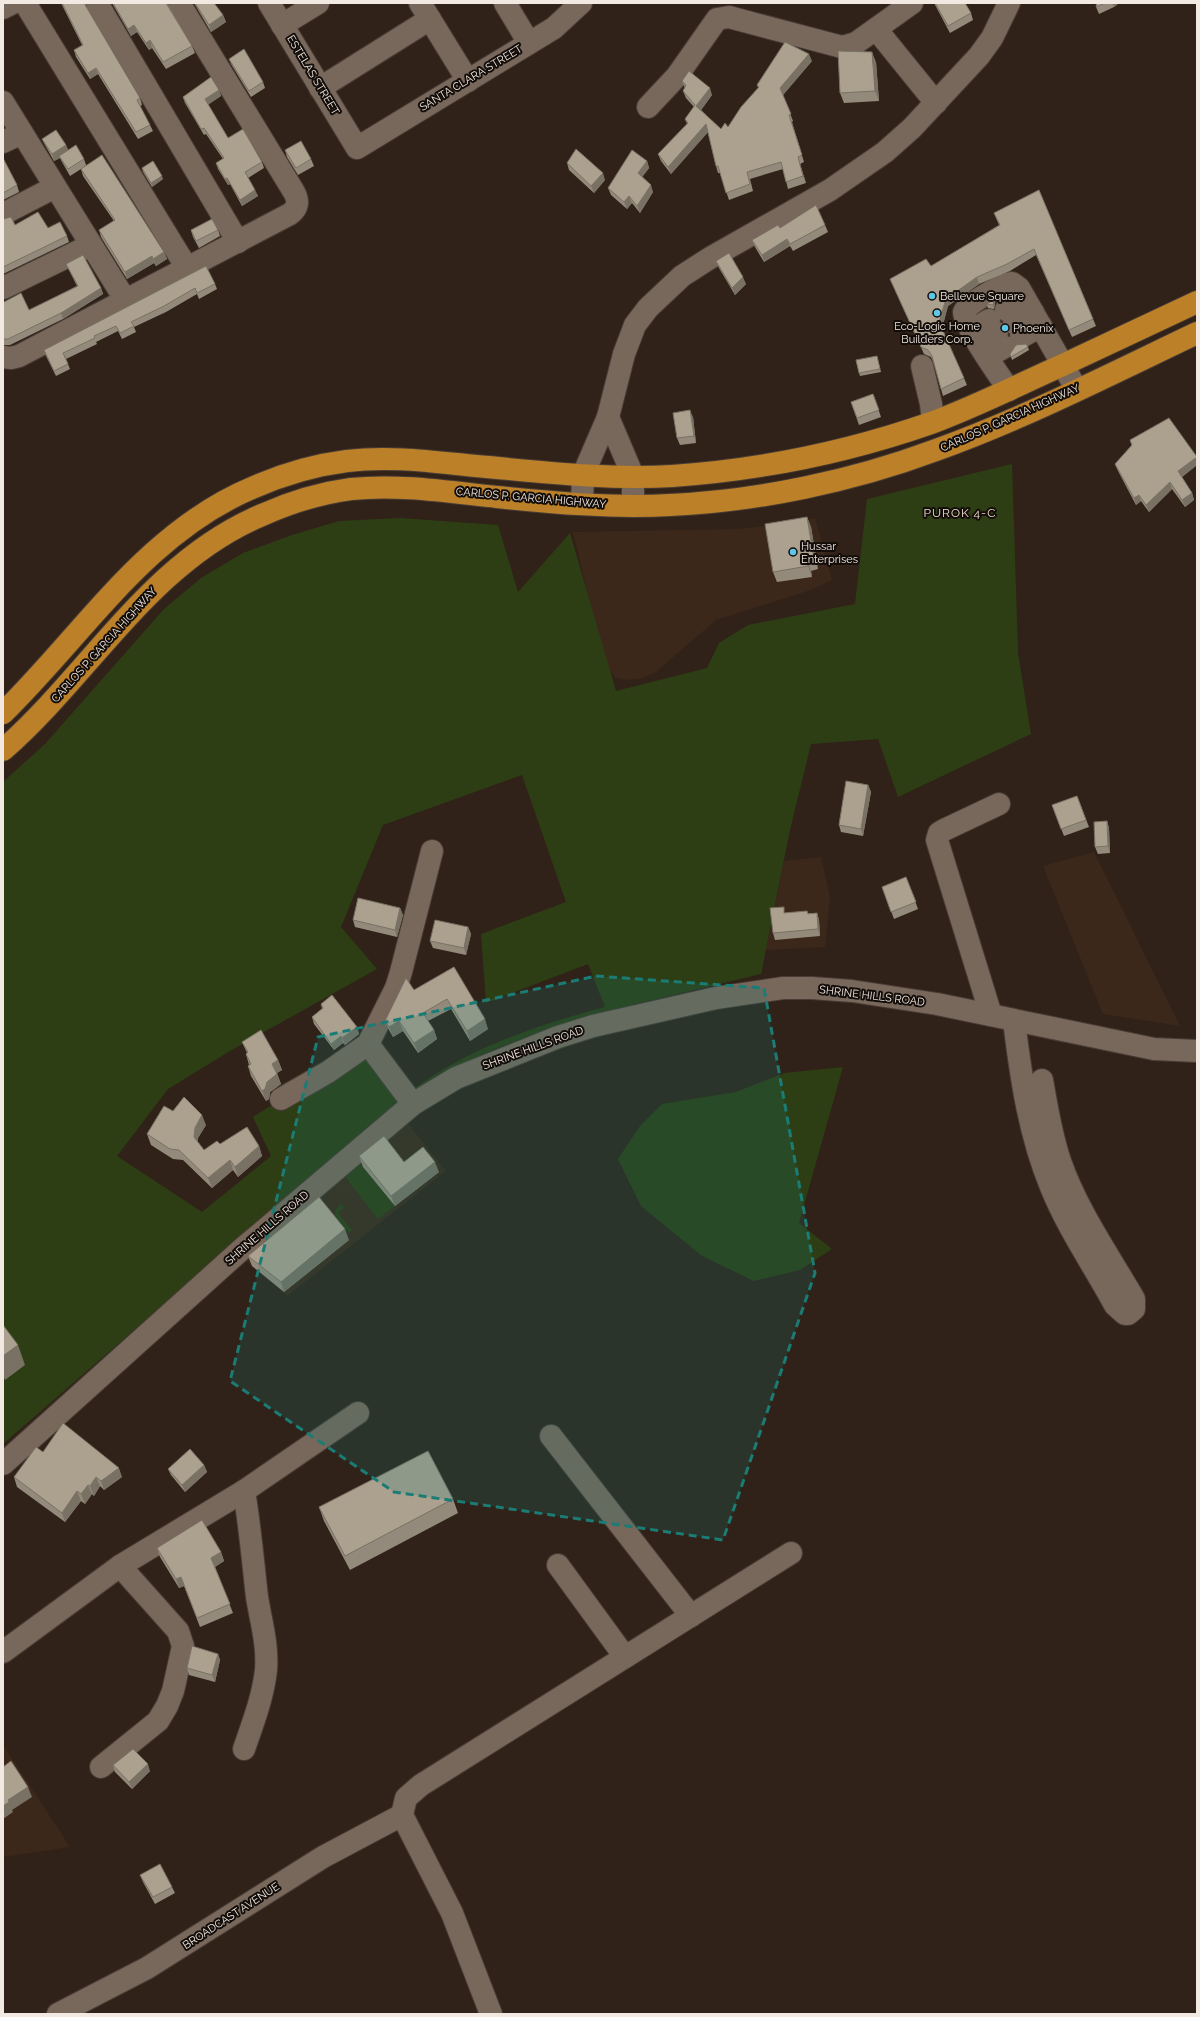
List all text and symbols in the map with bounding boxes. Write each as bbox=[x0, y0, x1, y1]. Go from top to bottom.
street label: ESTELAS STREET bbox=[284, 33, 342, 117]
street label: SANTA CLARA STREET bbox=[417, 42, 525, 114]
place label: Bellevue Square bbox=[940, 290, 1024, 303]
marker: Bellevue Square bbox=[927, 291, 937, 301]
marker: Eco-Logic Home Builders Corp. bbox=[932, 308, 942, 318]
place label: Eco-Logic Home Builders Corp. bbox=[894, 320, 980, 346]
place label: Phoenix bbox=[1013, 322, 1054, 335]
marker: Phoenix bbox=[1000, 323, 1010, 333]
street label: CARLOS P. GARCIA HIGHWAY bbox=[939, 381, 1081, 455]
street label: CARLOS P. GARCIA HIGHWAY bbox=[455, 485, 607, 511]
district label: PUROK 4-C bbox=[924, 506, 996, 520]
place label: Hussar Enterprises bbox=[801, 540, 858, 566]
marker: Hussar Enterprises bbox=[788, 547, 798, 557]
street label: CARLOS P. GARCIA HIGHWAY bbox=[49, 585, 159, 705]
street label: SHRINE HILLS ROAD bbox=[818, 983, 926, 1009]
street label: SHRINE HILLS ROAD bbox=[481, 1024, 585, 1072]
street label: SHRINE HILLS ROAD bbox=[223, 1188, 311, 1268]
street label: BROADCAST AVENUE bbox=[180, 1880, 282, 1952]

